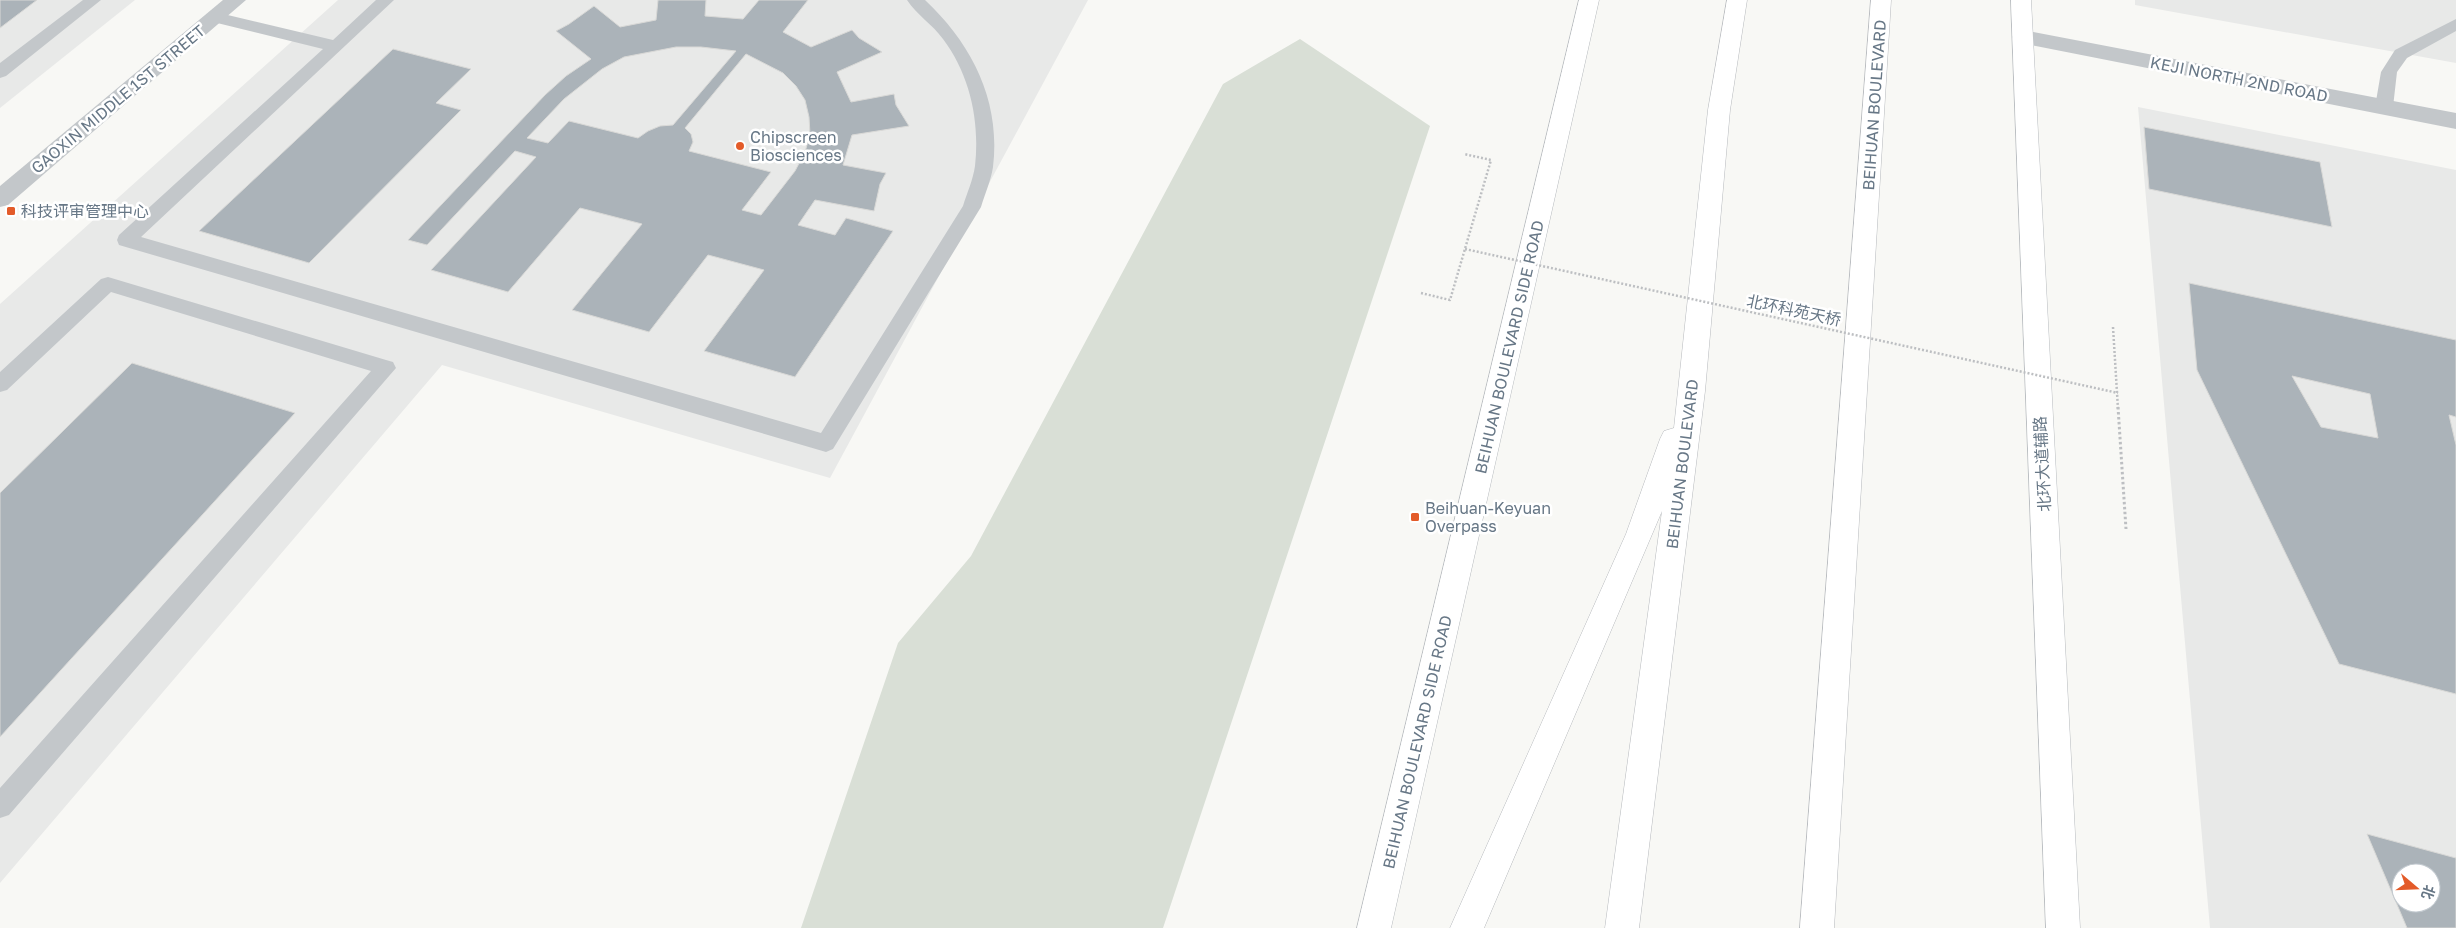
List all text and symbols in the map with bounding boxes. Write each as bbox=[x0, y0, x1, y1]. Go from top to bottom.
street label: BEIHUAN BOULEVARD bbox=[1858, 19, 1890, 191]
street label: GAOXIN MIDDLE 1ST STREET bbox=[27, 20, 209, 178]
street label: KEJI NORTH 2ND ROAD bbox=[2149, 52, 2329, 106]
place label: Chipscreen Biosciences bbox=[750, 127, 842, 165]
marker: Chipscreen Biosciences bbox=[734, 140, 746, 152]
place label: 科技评审管理中心 bbox=[21, 201, 149, 221]
marker: 科技评审管理中心 bbox=[5, 205, 17, 217]
street label: BEIHUAN BOULEVARD SIDE ROAD bbox=[1470, 218, 1548, 476]
street label: 北环科苑天桥 bbox=[1745, 290, 1843, 330]
street label: BEIHUAN BOULEVARD bbox=[1662, 378, 1702, 550]
street label: 北环大道辅路 bbox=[2030, 416, 2054, 512]
place label: Beihuan-Keyuan Overpass bbox=[1425, 498, 1551, 536]
marker: Beihuan-Keyuan Overpass bbox=[1409, 511, 1421, 523]
street label: BEIHUAN BOULEVARD SIDE ROAD bbox=[1378, 613, 1456, 871]
north arrow bbox=[2391, 863, 2441, 913]
text: 北 bbox=[2418, 883, 2439, 902]

